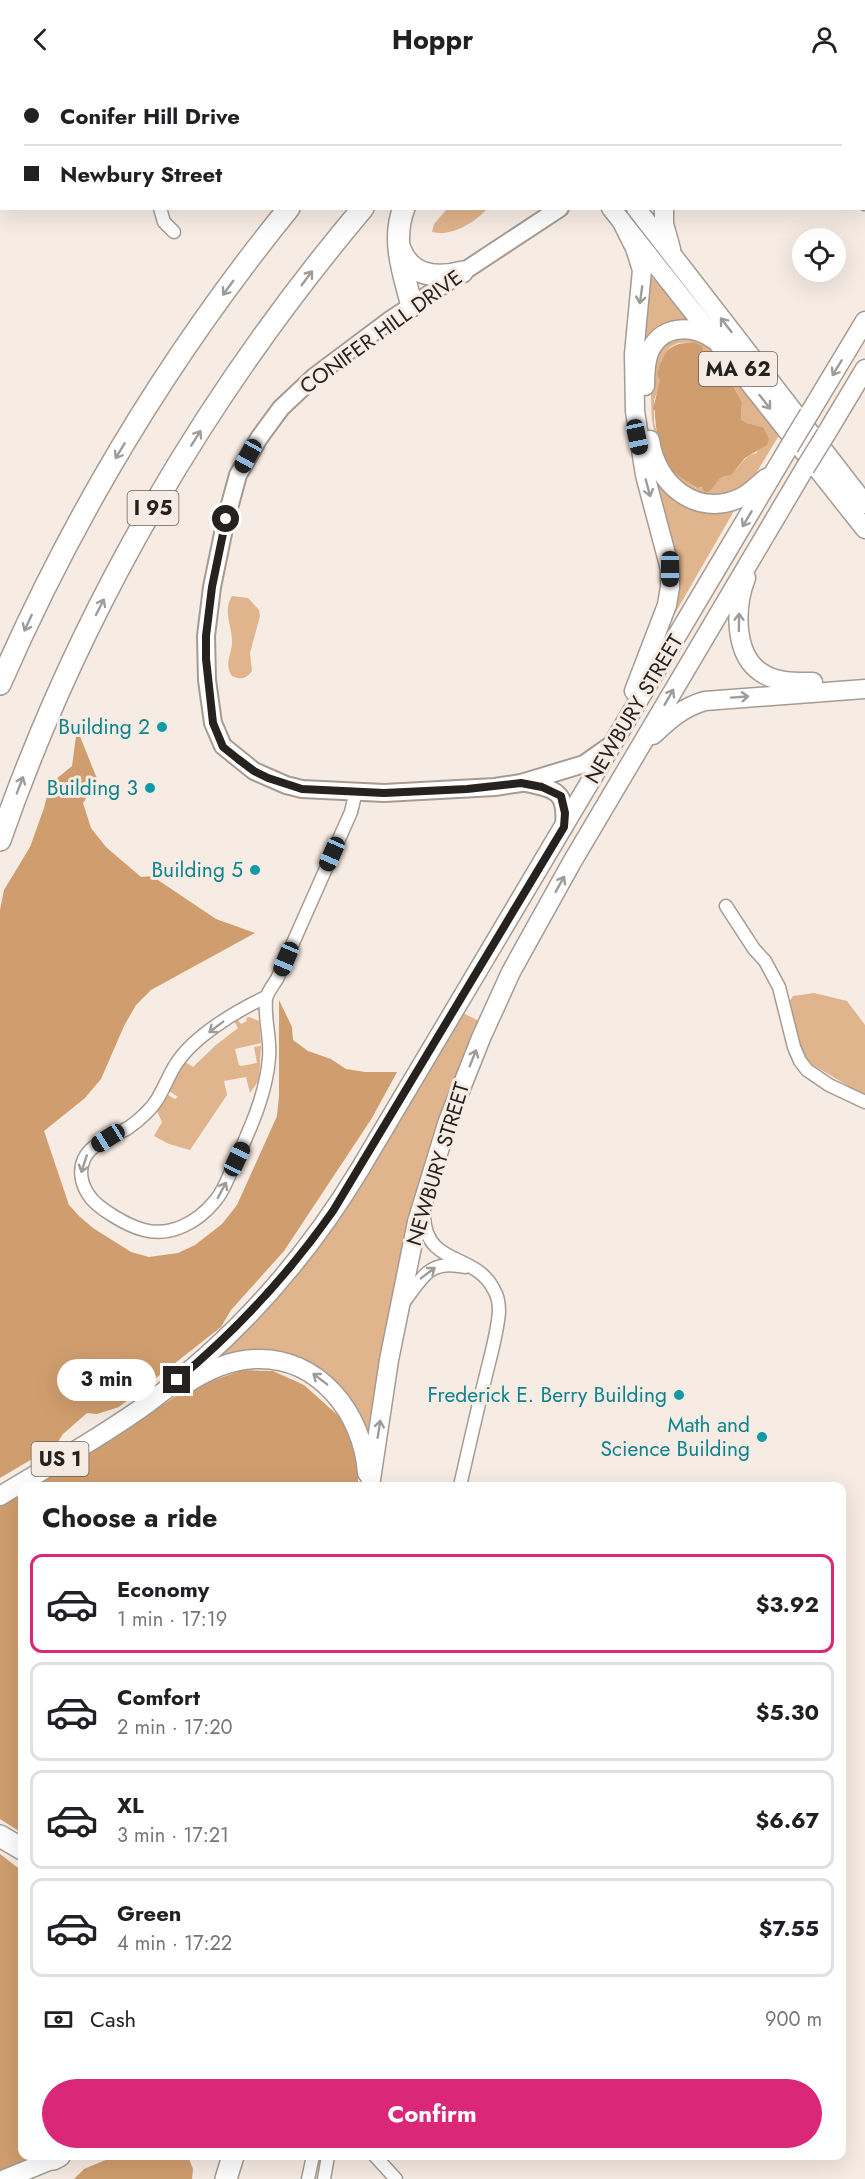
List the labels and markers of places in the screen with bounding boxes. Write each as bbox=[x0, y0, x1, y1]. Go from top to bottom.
place label: Building 2 bbox=[58, 712, 150, 742]
marker: Building 2 bbox=[155, 720, 169, 734]
place label: Building 3 bbox=[47, 773, 138, 803]
marker: Building 3 bbox=[143, 781, 157, 795]
place label: Building 5 bbox=[151, 855, 243, 885]
marker: Building 5 bbox=[248, 863, 262, 877]
place label: Frederick E. Berry Building bbox=[427, 1380, 667, 1410]
marker: Frederick E. Berry Building bbox=[672, 1388, 686, 1402]
place label: Math and Science Building bbox=[601, 1410, 750, 1464]
marker: Math and Science Building bbox=[755, 1430, 769, 1444]

